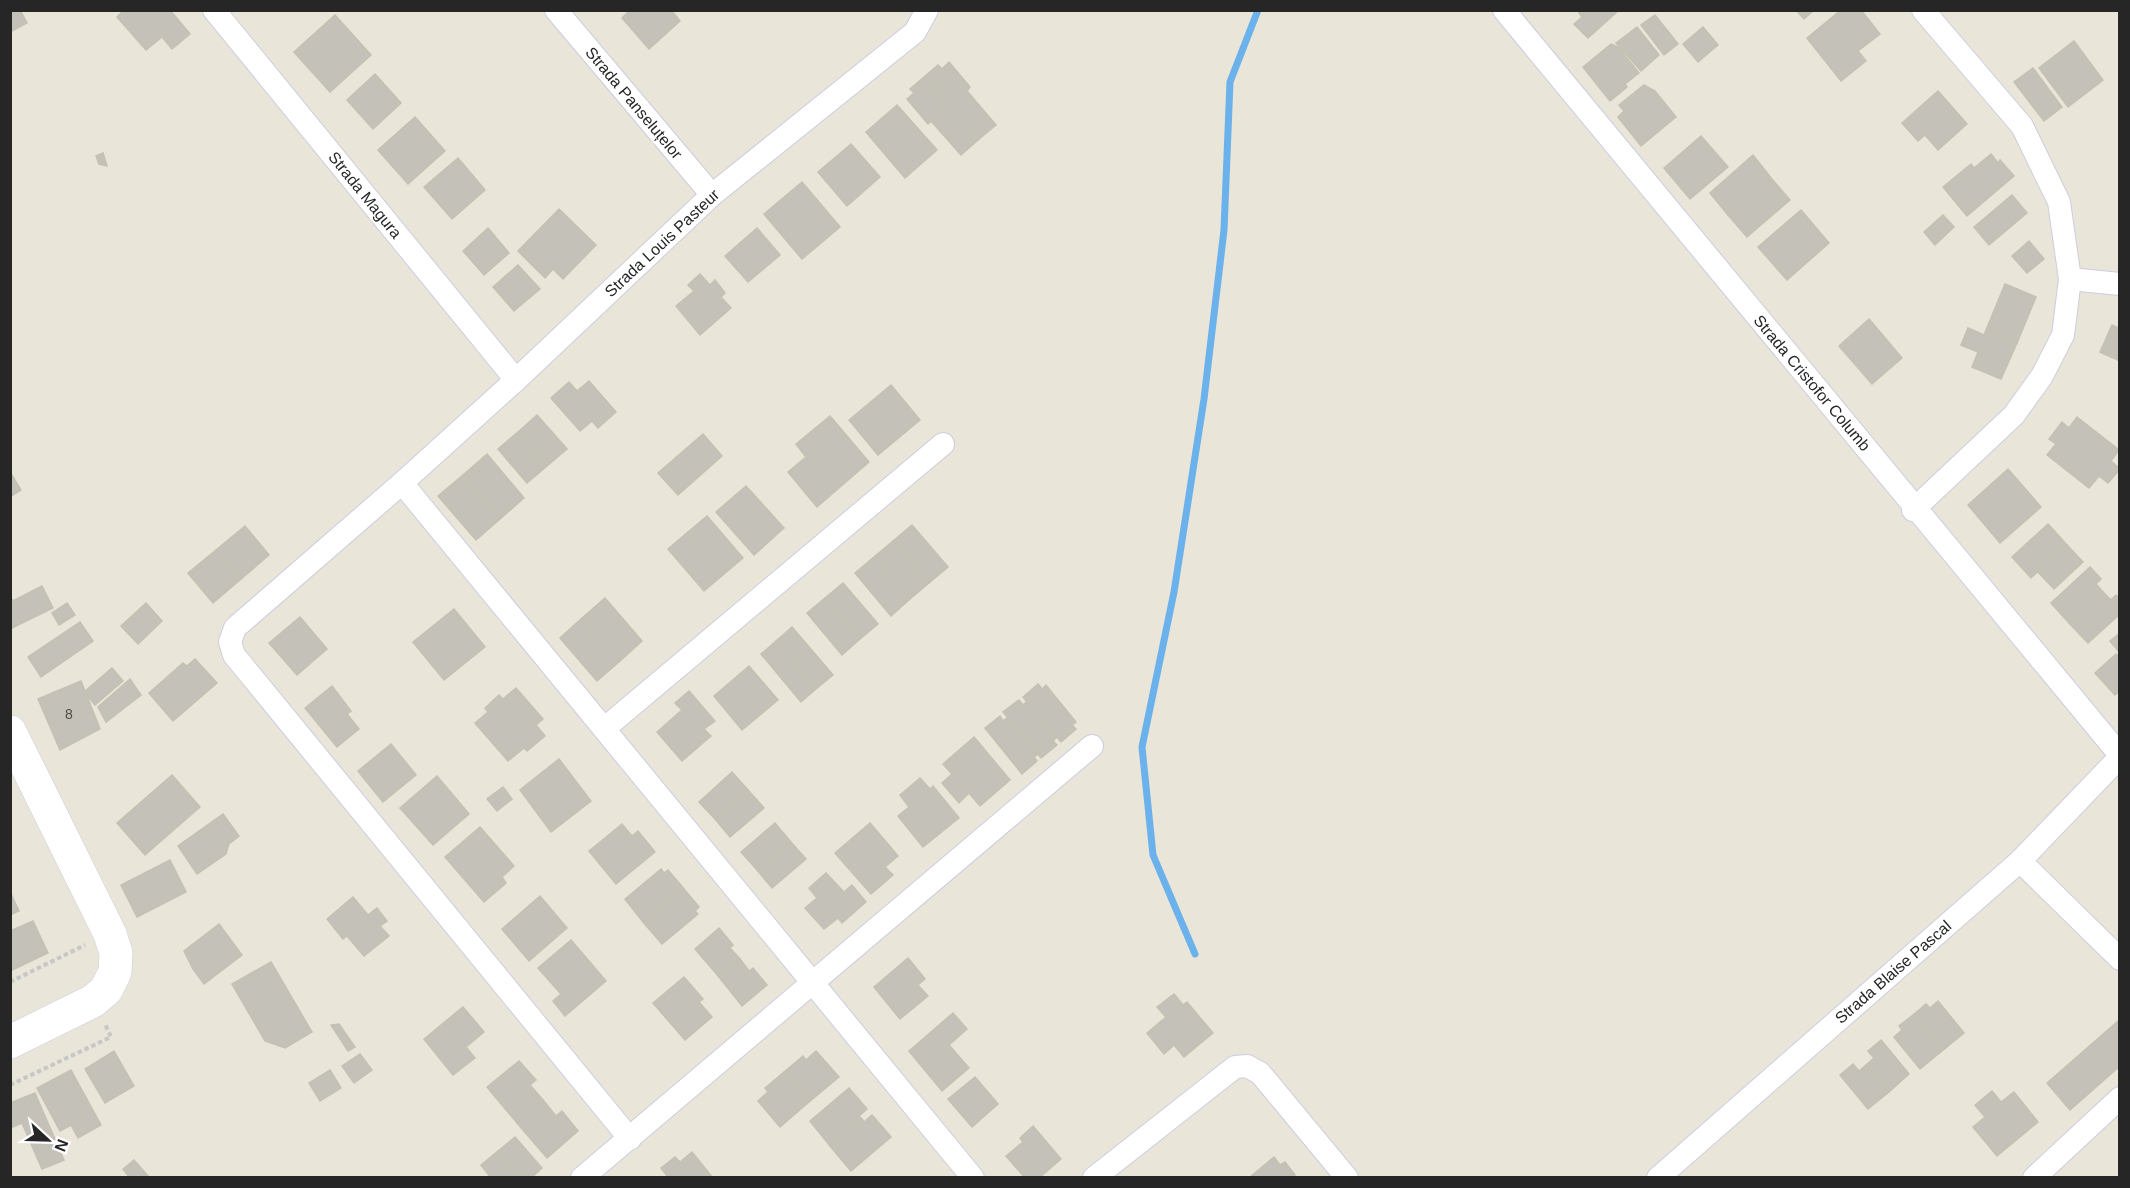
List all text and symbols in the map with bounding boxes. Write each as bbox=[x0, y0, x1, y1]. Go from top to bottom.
street label: Strada Panseluțelor bbox=[582, 44, 686, 163]
street label: Strada Magura bbox=[325, 149, 405, 242]
street label: Strada Louis Pasteur bbox=[602, 185, 723, 300]
street label: Strada Cristofor Columb bbox=[1750, 312, 1874, 454]
house number: 8 bbox=[65, 706, 73, 722]
street label: Strada Blaise Pascal bbox=[1832, 917, 1954, 1027]
north arrow bbox=[18, 1110, 78, 1170]
text: N bbox=[51, 1137, 71, 1154]

